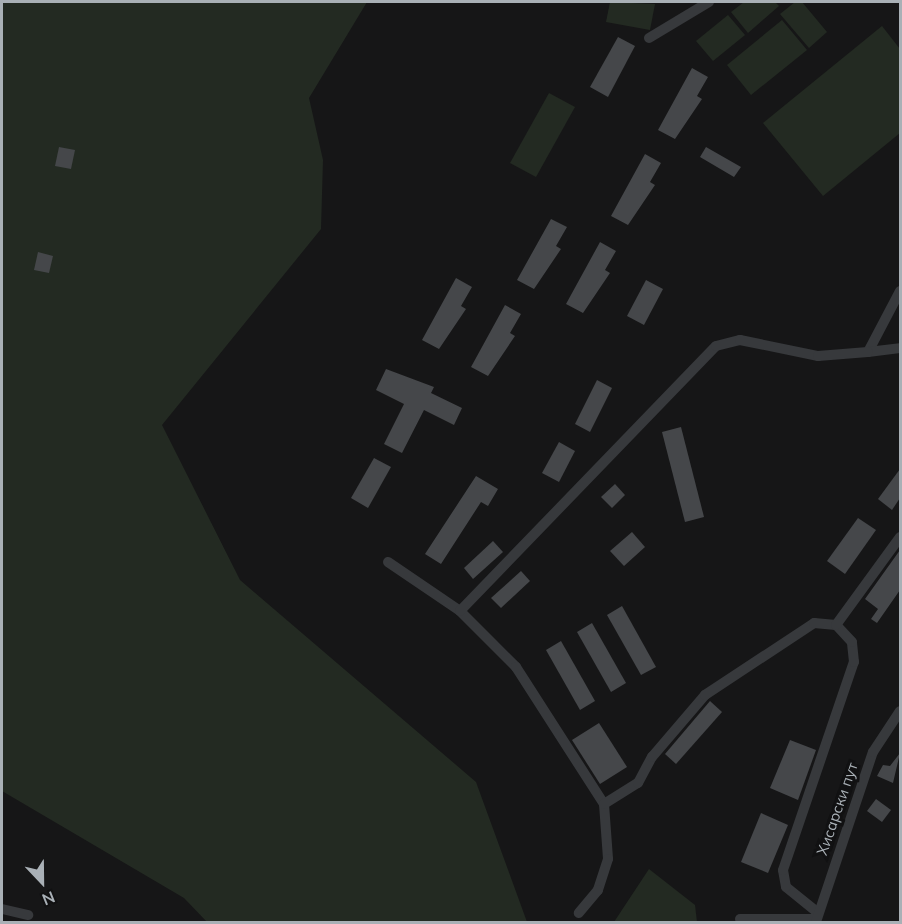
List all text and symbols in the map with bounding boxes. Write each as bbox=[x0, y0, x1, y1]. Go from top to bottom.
street label: Хисарски пут bbox=[813, 760, 861, 858]
north arrow bbox=[12, 852, 72, 912]
text: N bbox=[39, 887, 58, 910]

